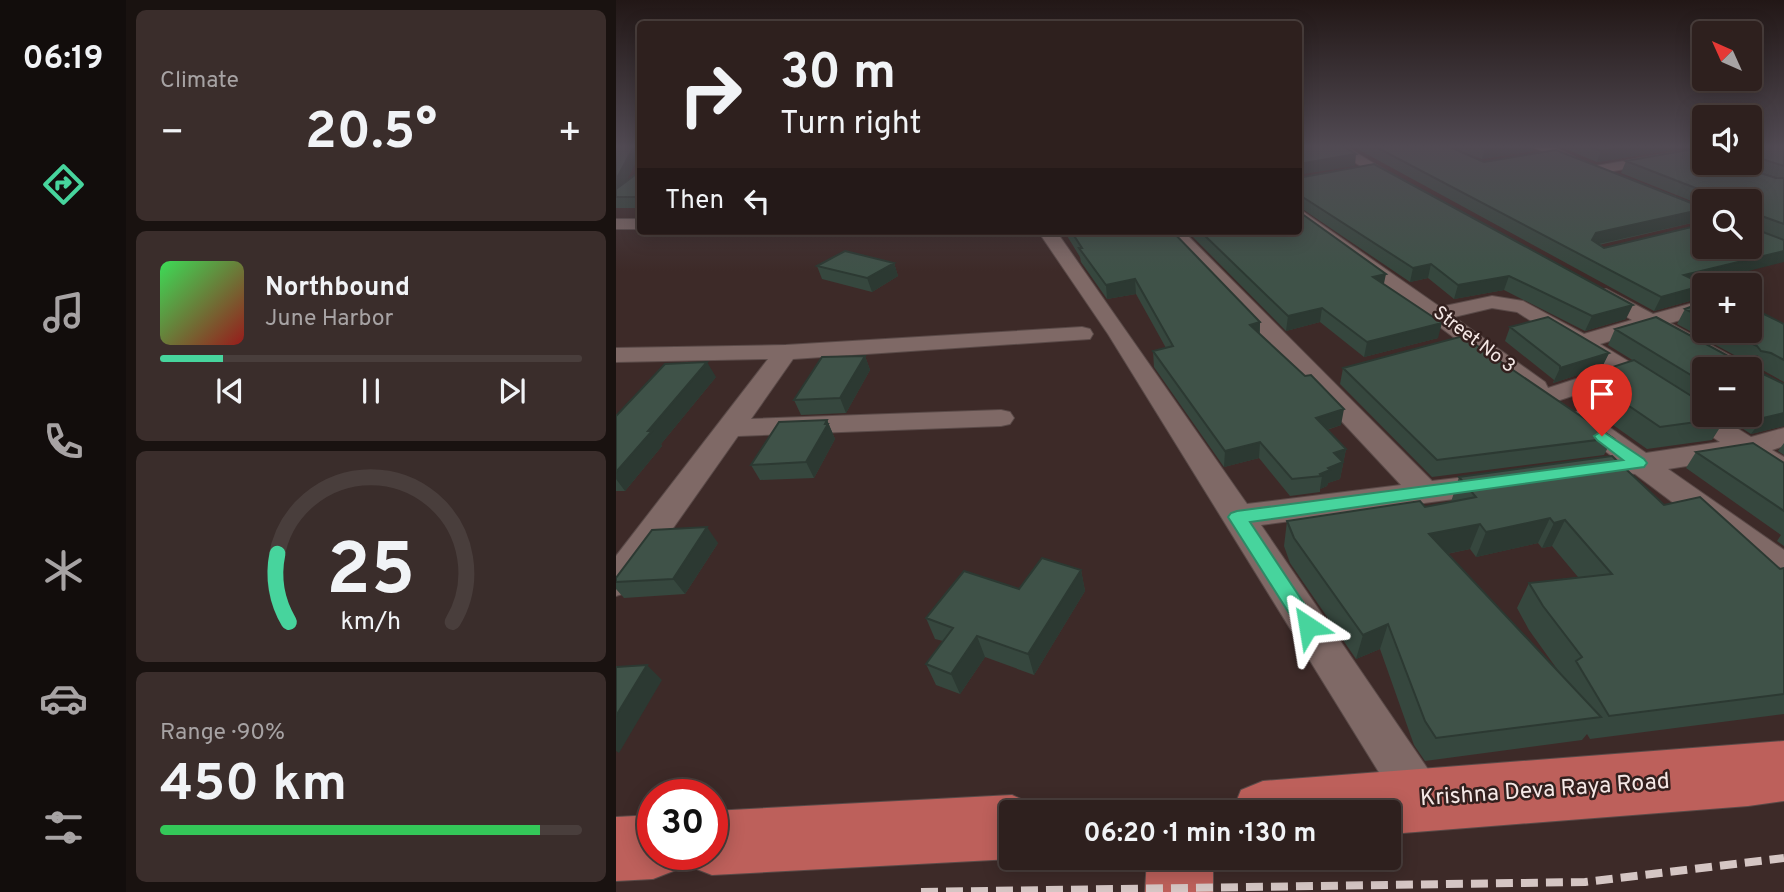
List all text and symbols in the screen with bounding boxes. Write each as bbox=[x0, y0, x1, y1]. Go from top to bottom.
north arrow bbox=[1692, 21, 1762, 91]
map controls bbox=[1692, 21, 1762, 427]
text: 06:19 bbox=[23, 40, 103, 80]
text: 30 m bbox=[780, 44, 896, 106]
icon: right bbox=[665, 49, 756, 140]
text: Climate bbox=[160, 67, 239, 96]
text: 20.5° bbox=[305, 101, 437, 167]
text: Turn right bbox=[780, 105, 922, 145]
button: sound bbox=[1692, 105, 1762, 175]
text: − bbox=[160, 110, 185, 159]
text: + bbox=[557, 110, 582, 159]
icon: directions bbox=[39, 160, 88, 209]
icon: left bbox=[738, 182, 776, 220]
text: Then bbox=[665, 185, 724, 218]
button: search bbox=[1692, 189, 1762, 259]
text: Northbound bbox=[265, 272, 410, 305]
button: + bbox=[1692, 273, 1762, 343]
icon: music bbox=[39, 288, 88, 337]
street label: Street No 3 bbox=[1428, 301, 1520, 379]
text: June Harbor bbox=[265, 305, 393, 334]
button: − bbox=[1692, 357, 1762, 427]
pin bbox=[1572, 364, 1632, 436]
icon: previous bbox=[211, 372, 249, 410]
icon: pause bbox=[352, 372, 390, 410]
icon: next bbox=[493, 372, 531, 410]
icon: arrive bbox=[1583, 375, 1621, 413]
icon: phone bbox=[39, 417, 88, 466]
text: 25 bbox=[327, 529, 416, 621]
icon: climate bbox=[39, 546, 88, 595]
position arrow bbox=[1271, 589, 1345, 663]
text: km/h bbox=[341, 607, 401, 639]
icon: car bbox=[39, 674, 88, 723]
text: Range · 90% bbox=[160, 719, 285, 748]
text: 450 km bbox=[160, 753, 347, 819]
street label: Krishna Deva Raya Road bbox=[1419, 768, 1671, 814]
speed limit sign: 30 bbox=[637, 779, 728, 870]
icon: filters bbox=[39, 803, 88, 852]
text: 06:20 · 1 min · 130 m bbox=[1084, 818, 1316, 851]

